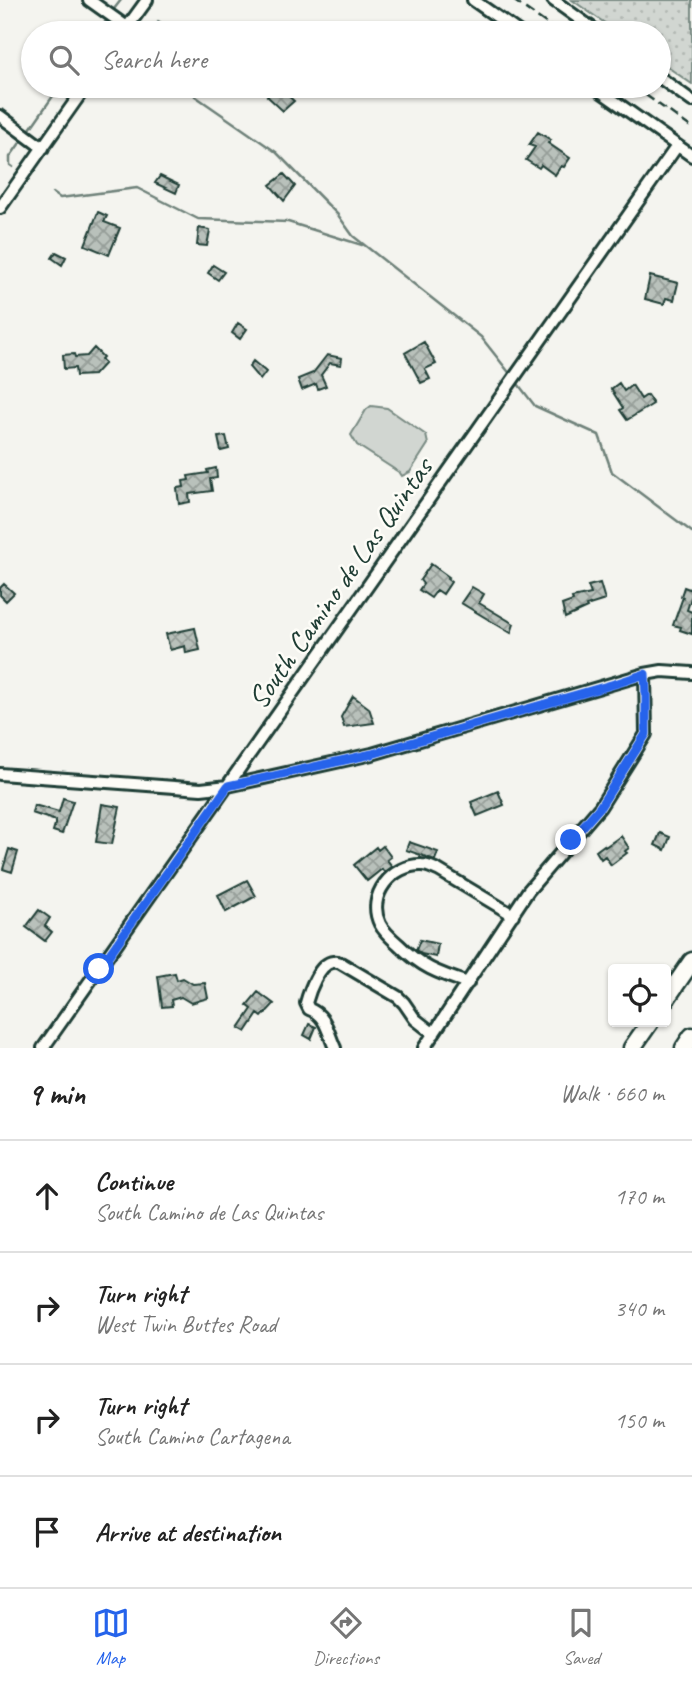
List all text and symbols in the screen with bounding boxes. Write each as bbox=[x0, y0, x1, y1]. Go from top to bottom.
search box bbox=[21, 21, 671, 98]
icon: search bbox=[45, 41, 83, 79]
text: Search here bbox=[101, 43, 207, 76]
street label: South Camino de Las Quintas bbox=[239, 448, 443, 716]
route end bbox=[555, 824, 586, 855]
route start bbox=[83, 953, 114, 984]
map controls bbox=[608, 964, 671, 1027]
button: locate bbox=[608, 964, 671, 1027]
text: 9 min bbox=[28, 1075, 85, 1113]
text: Walk · 660 m bbox=[560, 1079, 664, 1108]
text: Continue bbox=[95, 1165, 173, 1198]
icon: ahead bbox=[28, 1177, 66, 1215]
text: 170 m bbox=[615, 1182, 664, 1211]
text: South Camino de Las Quintas bbox=[95, 1198, 323, 1227]
text: Turn right bbox=[95, 1277, 186, 1310]
icon: right bbox=[28, 1289, 66, 1327]
text: 340 m bbox=[615, 1294, 664, 1323]
text: West Twin Buttes Road bbox=[95, 1310, 276, 1339]
text: Turn right bbox=[95, 1389, 186, 1422]
icon: right bbox=[28, 1401, 66, 1439]
text: 150 m bbox=[615, 1406, 664, 1435]
text: South Camino Cartagena bbox=[95, 1422, 290, 1451]
icon: arrive bbox=[28, 1513, 66, 1551]
text: Arrive at destination bbox=[95, 1516, 281, 1549]
tab: Map bbox=[92, 1604, 130, 1670]
tab: Directions bbox=[313, 1604, 379, 1670]
tab: Saved bbox=[562, 1604, 600, 1670]

